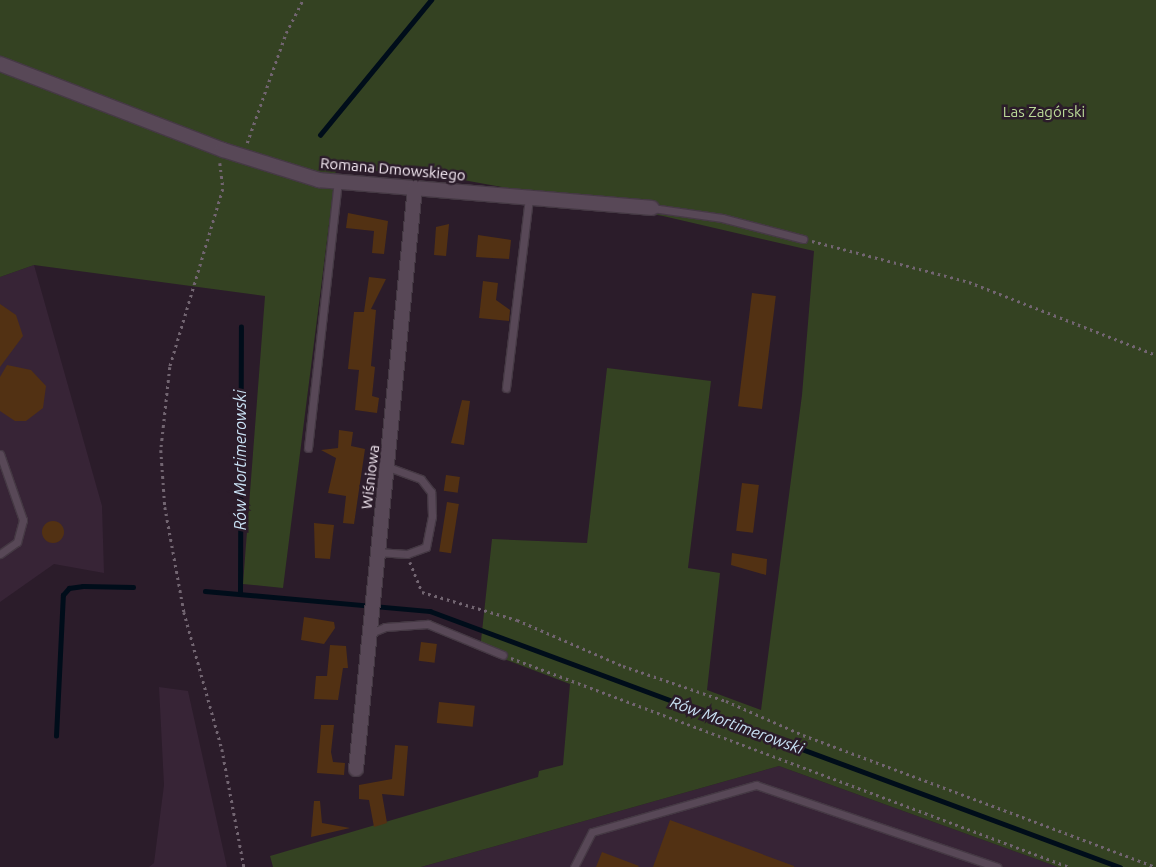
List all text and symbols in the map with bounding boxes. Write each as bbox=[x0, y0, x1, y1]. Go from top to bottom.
park label: Las Zagórski bbox=[1003, 103, 1085, 121]
street label: Romana Dmowskiego bbox=[320, 154, 466, 184]
water label: Rów Mortimerowski bbox=[230, 390, 250, 530]
street label: Wiśniowa bbox=[357, 444, 383, 510]
water label: Rów Mortimerowski bbox=[668, 692, 806, 758]

